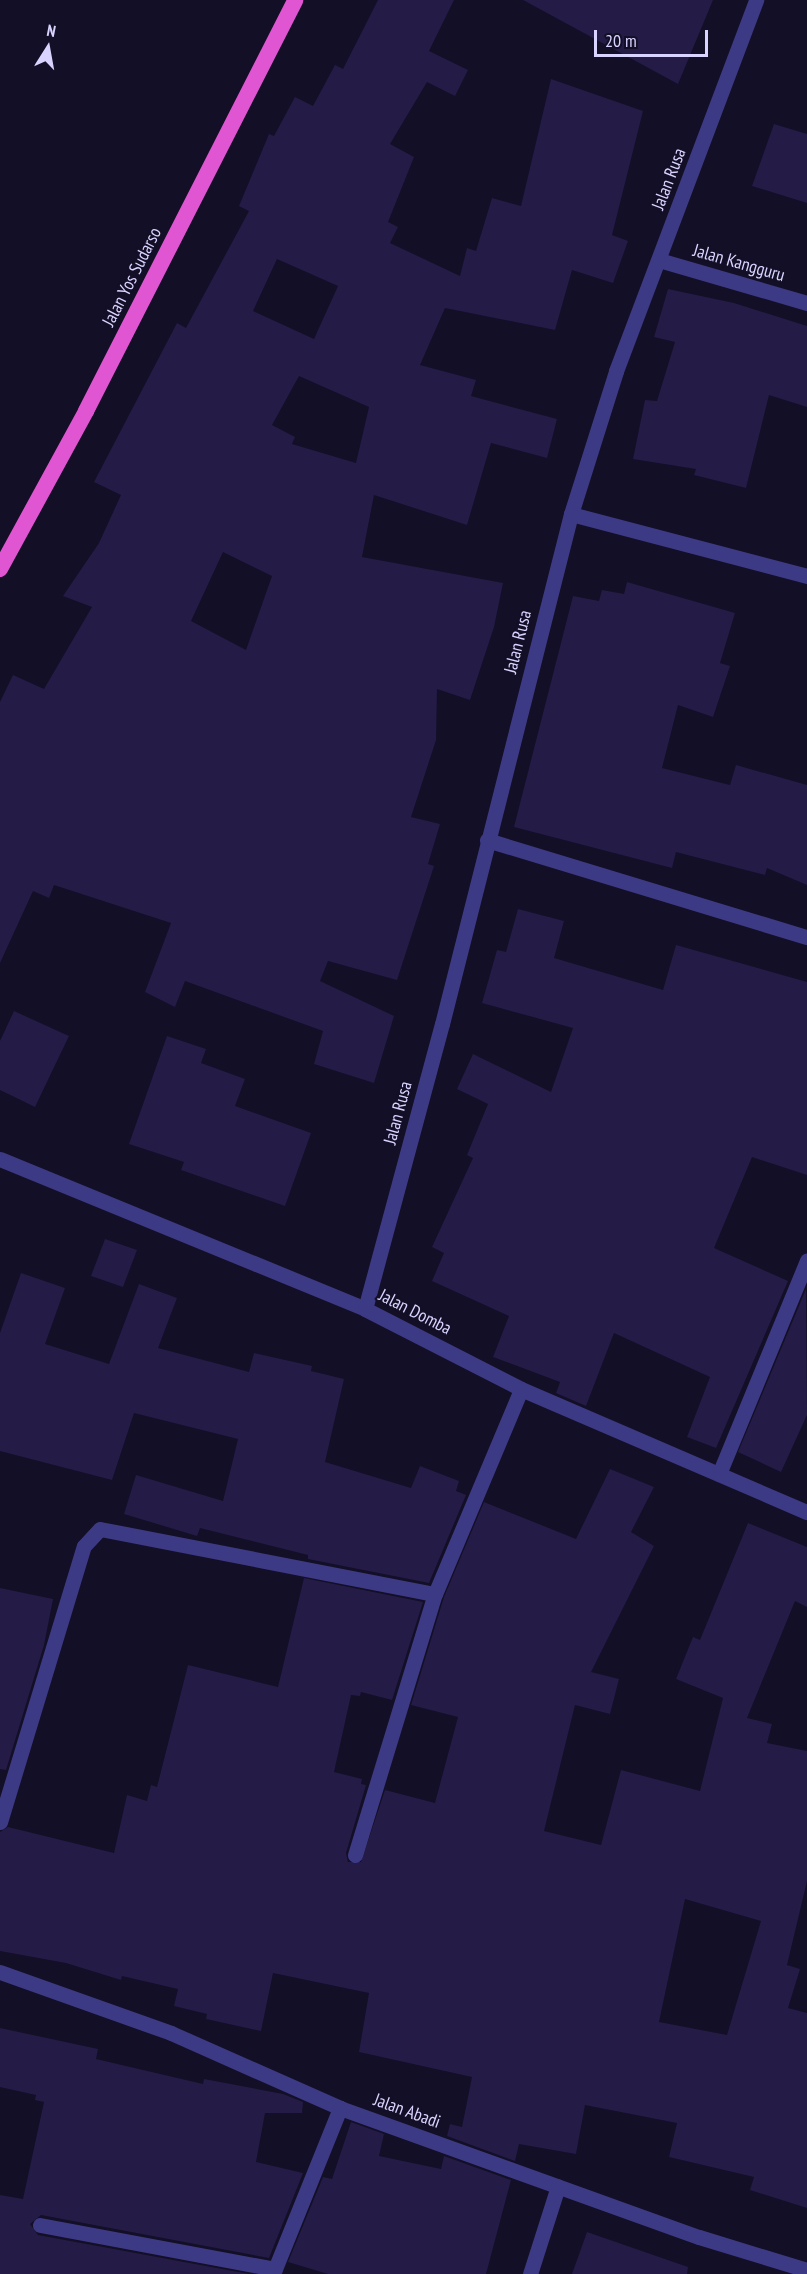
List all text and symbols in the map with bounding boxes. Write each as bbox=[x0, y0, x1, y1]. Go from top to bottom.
north arrow bbox=[18, 18, 78, 78]
scale bar bbox=[597, 18, 711, 56]
text: N bbox=[45, 20, 58, 41]
text: 20 m bbox=[605, 29, 637, 52]
street label: Jalan Rusa bbox=[647, 145, 691, 213]
street label: Jalan Yos Sudarso bbox=[98, 224, 166, 330]
street label: Jalan Kangguru bbox=[691, 240, 787, 286]
street label: Jalan Rusa bbox=[500, 608, 536, 676]
street label: Jalan Rusa bbox=[379, 1079, 417, 1147]
street label: Jalan Domba bbox=[375, 1285, 455, 1339]
street label: Jalan Abadi bbox=[370, 2089, 444, 2133]

